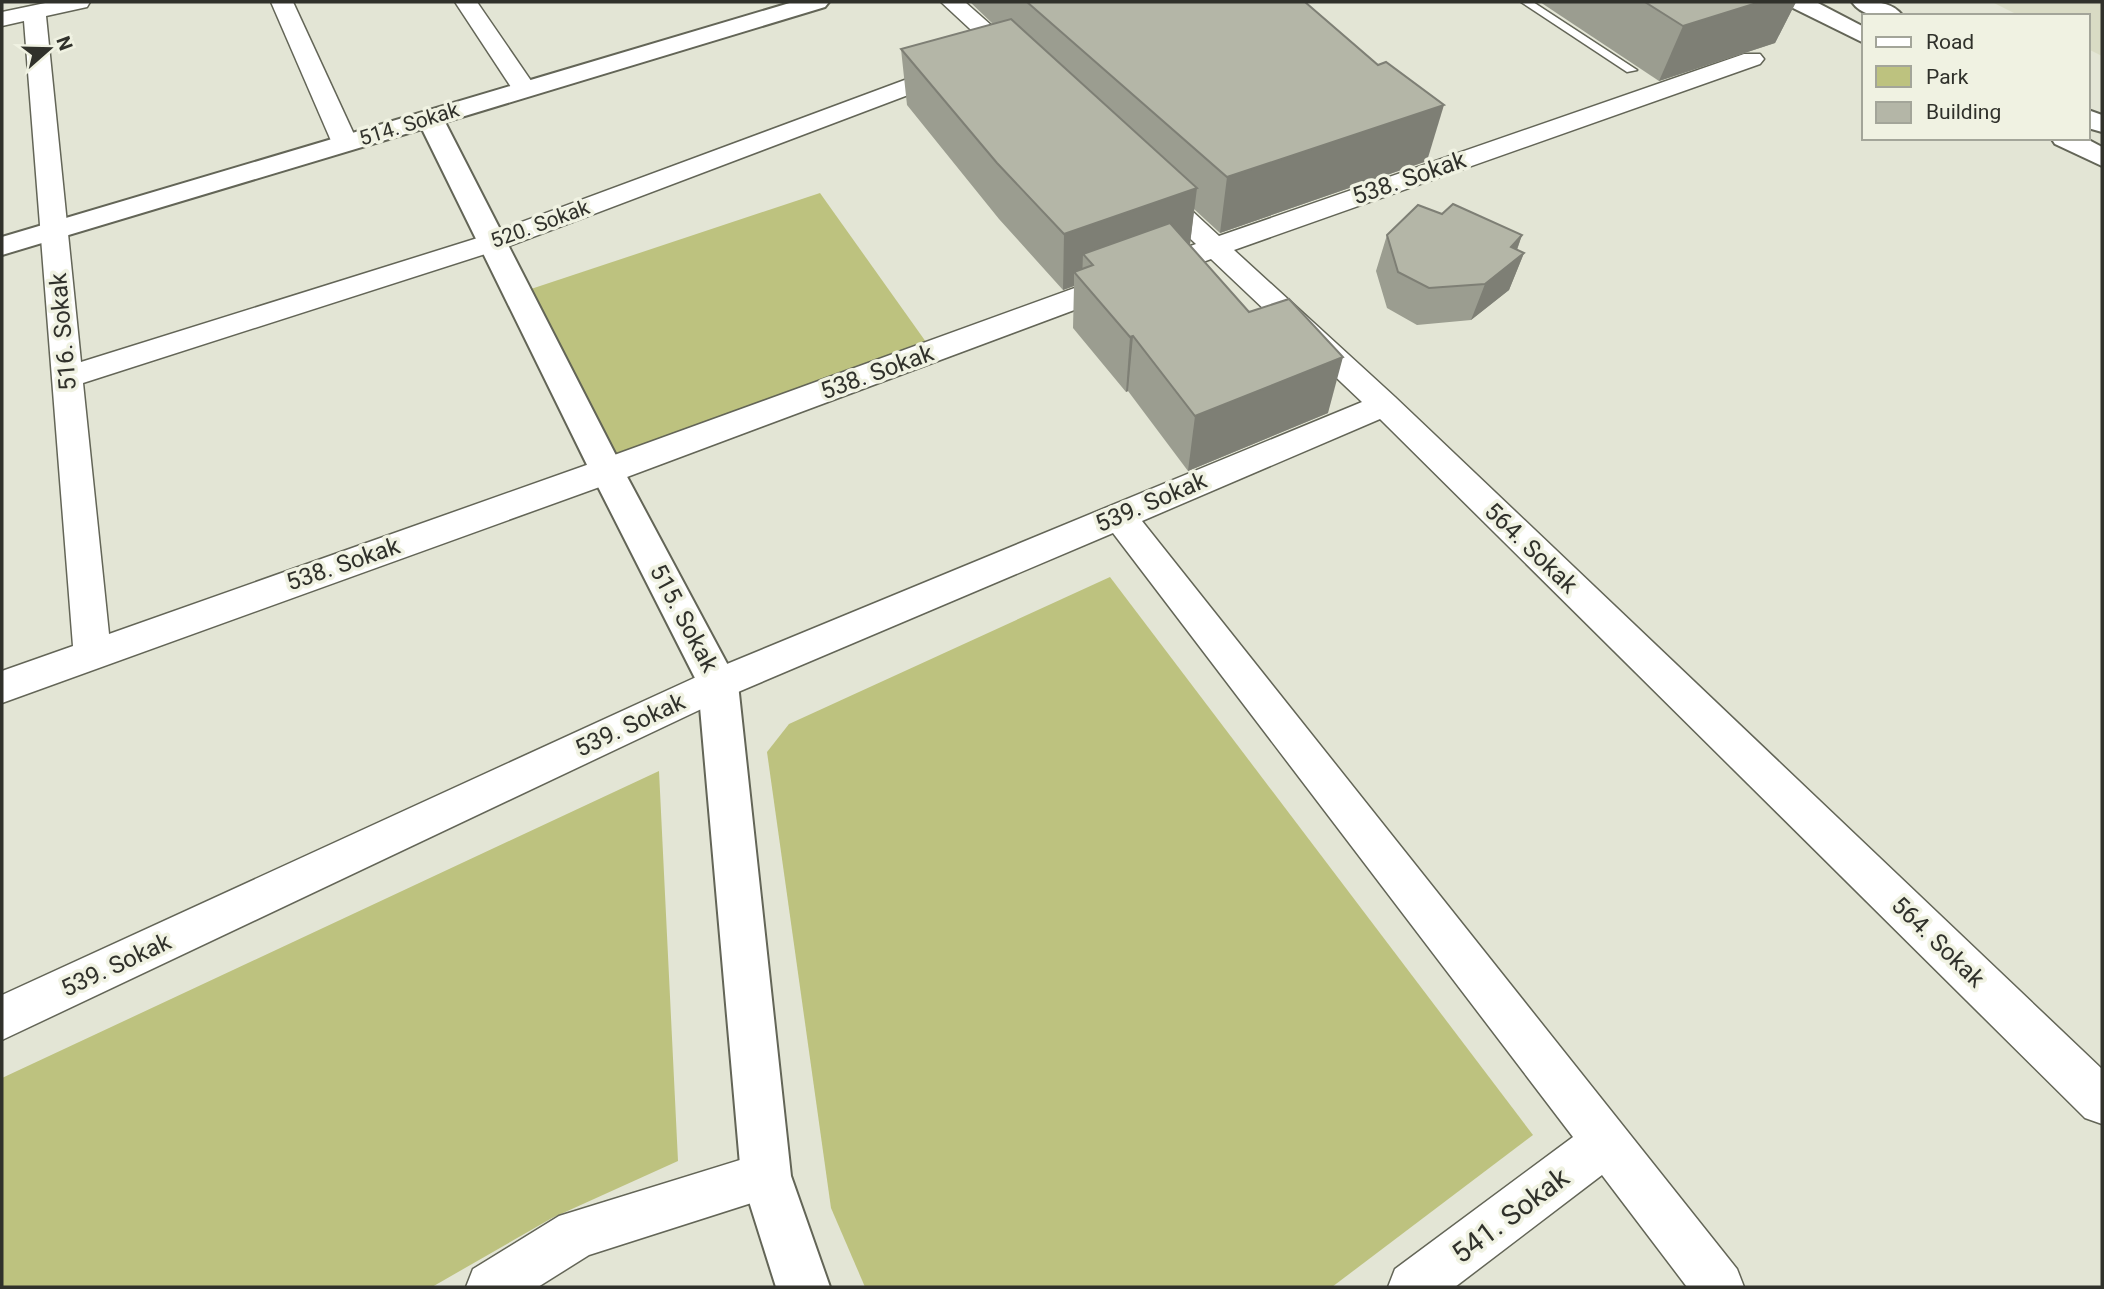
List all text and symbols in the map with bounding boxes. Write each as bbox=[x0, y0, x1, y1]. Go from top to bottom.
north arrow bbox=[14, 14, 84, 84]
legend bbox=[1862, 14, 2090, 140]
text: Road bbox=[1926, 30, 1974, 54]
text: N bbox=[51, 33, 78, 54]
text: Park bbox=[1926, 65, 1969, 89]
street label: 514. Sokak bbox=[356, 97, 462, 151]
text: Building bbox=[1926, 100, 2001, 124]
street label: 538. Sokak bbox=[1349, 145, 1470, 210]
street label: 520. Sokak bbox=[487, 195, 593, 253]
street label: 516. Sokak bbox=[44, 271, 82, 392]
street label: 538. Sokak bbox=[817, 338, 938, 405]
street label: 539. Sokak bbox=[1091, 466, 1212, 538]
street label: 564. Sokak bbox=[1479, 497, 1584, 600]
street label: 538. Sokak bbox=[283, 531, 404, 596]
street label: 515. Sokak bbox=[644, 559, 724, 677]
street label: 539. Sokak bbox=[571, 687, 690, 763]
street label: 564. Sokak bbox=[1886, 891, 1991, 994]
street label: 539. Sokak bbox=[57, 927, 176, 1003]
street label: 541. Sokak bbox=[1445, 1160, 1576, 1270]

